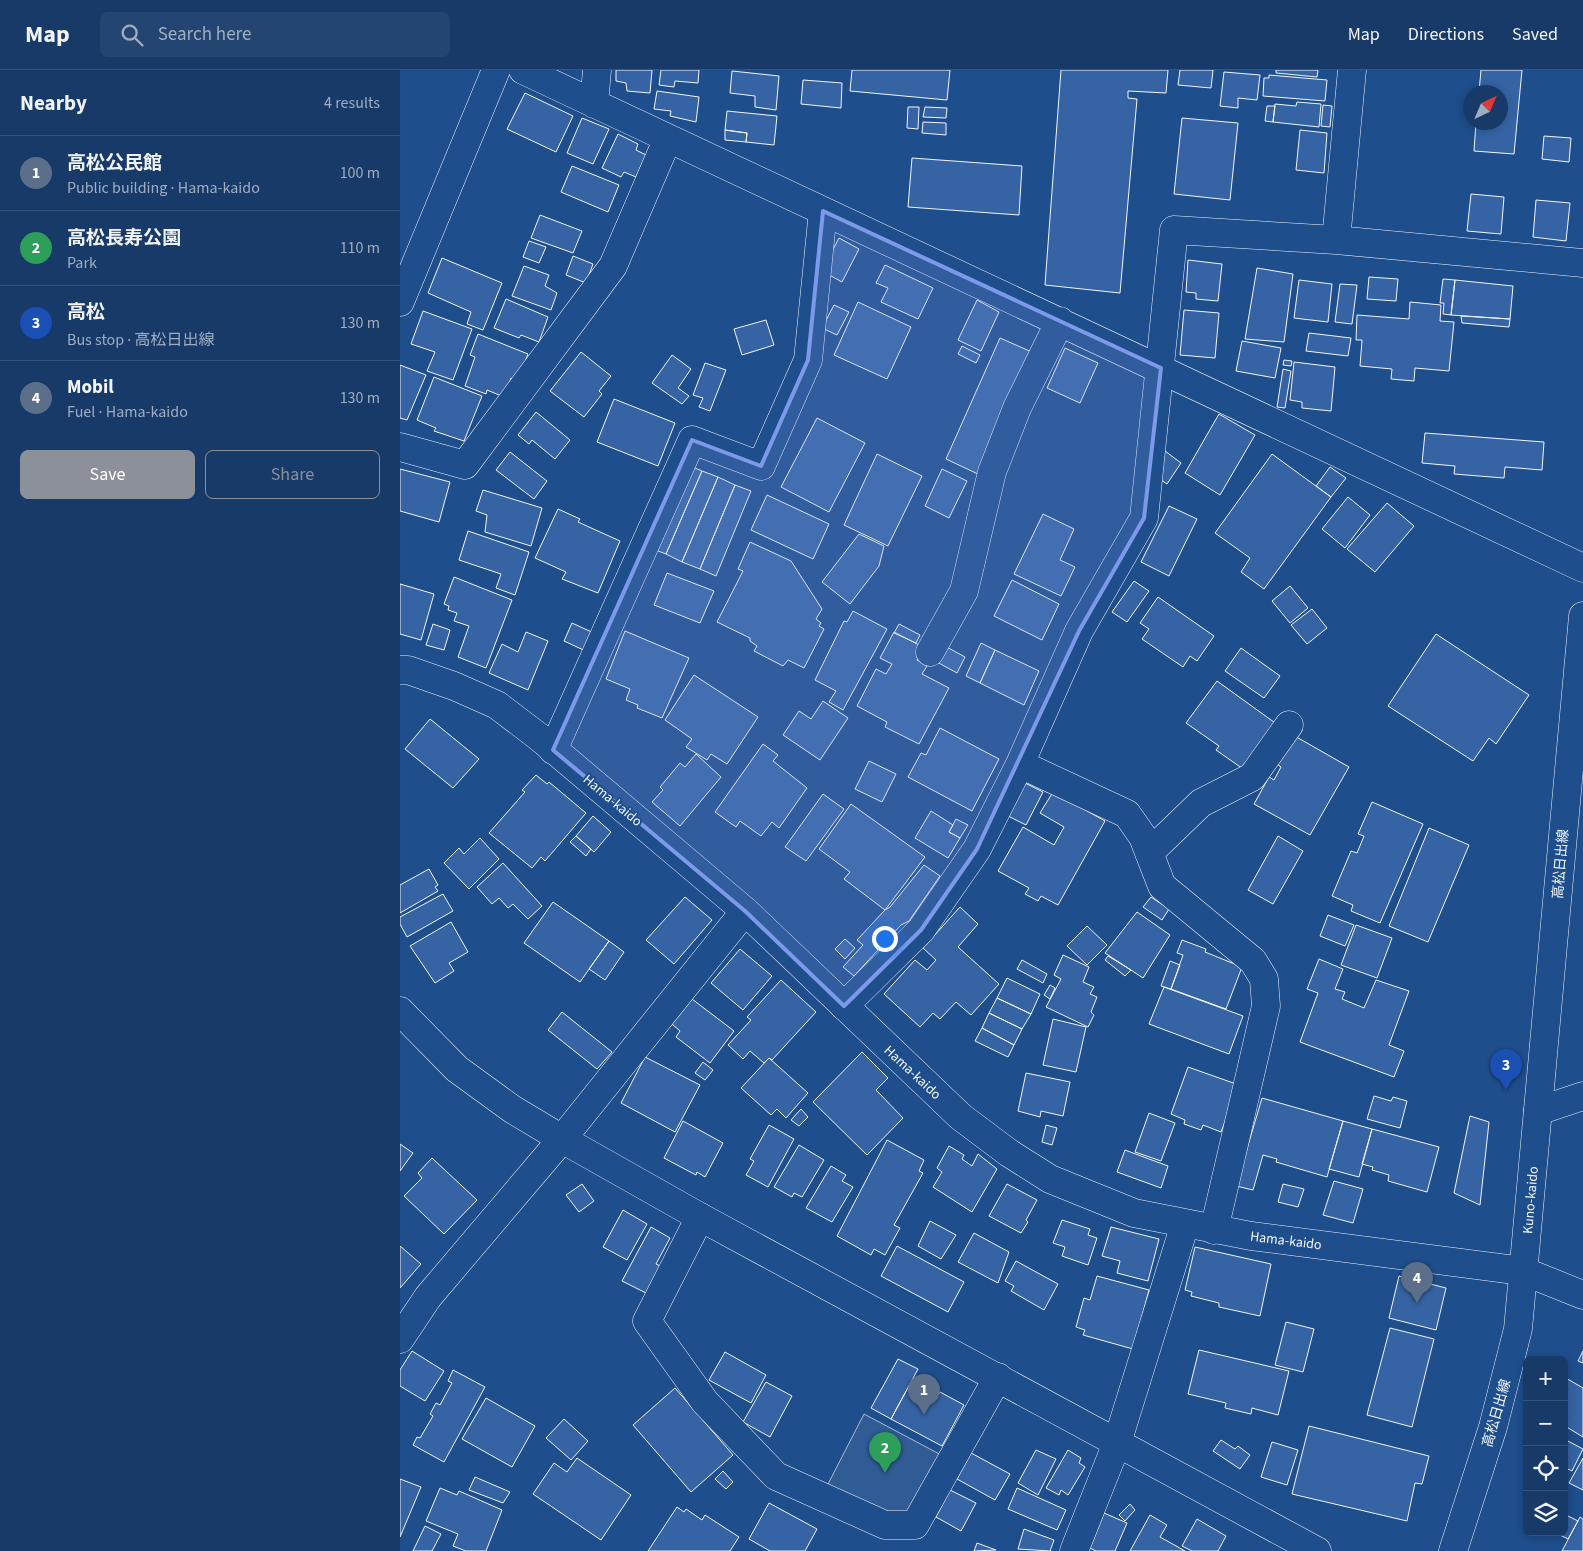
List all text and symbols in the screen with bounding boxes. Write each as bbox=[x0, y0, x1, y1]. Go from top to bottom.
search box bbox=[100, 12, 450, 57]
text: Map bbox=[25, 17, 70, 52]
icon: search bbox=[118, 21, 146, 49]
text: Search here bbox=[158, 21, 251, 48]
text: Map bbox=[1348, 22, 1380, 47]
text: Directions bbox=[1408, 22, 1484, 47]
text: Saved bbox=[1512, 22, 1558, 47]
north arrow bbox=[1463, 85, 1508, 130]
text: Nearby bbox=[20, 88, 87, 118]
text: 4 results bbox=[324, 92, 380, 114]
text: 高松公民館 bbox=[67, 150, 162, 177]
text: 1 bbox=[32, 162, 40, 184]
text: 100 m bbox=[340, 162, 380, 184]
text: Public building · Hama-kaido bbox=[67, 177, 260, 199]
text: 高松長寿公園 bbox=[67, 225, 181, 252]
text: 2 bbox=[32, 237, 40, 259]
text: 110 m bbox=[340, 237, 380, 259]
text: Park bbox=[67, 252, 97, 274]
text: 高松 bbox=[67, 299, 105, 326]
text: 3 bbox=[32, 312, 40, 334]
text: 130 m bbox=[340, 312, 380, 334]
text: Bus stop · 高松日出線 bbox=[67, 329, 215, 351]
text: Mobil bbox=[67, 374, 114, 401]
text: 4 bbox=[32, 387, 40, 409]
text: 130 m bbox=[340, 387, 380, 409]
text: Fuel · Hama-kaido bbox=[67, 401, 188, 423]
button: Save bbox=[20, 450, 195, 499]
button: Share bbox=[205, 450, 380, 499]
street label: Hama-kaido bbox=[578, 770, 646, 832]
street label: 高松日出線 bbox=[1548, 828, 1574, 900]
your location bbox=[872, 926, 898, 952]
street label: Hama-kaido bbox=[879, 1041, 945, 1105]
pin: 3 bbox=[1490, 1049, 1522, 1090]
street label: Kuno-kaido bbox=[1518, 1165, 1544, 1235]
street label: Hama-kaido bbox=[1249, 1227, 1323, 1255]
pin: 4 bbox=[1401, 1262, 1433, 1303]
map controls bbox=[1523, 1356, 1568, 1536]
button: + bbox=[1523, 1356, 1568, 1401]
pin: 1 bbox=[908, 1374, 940, 1415]
street label: 高松日出線 bbox=[1478, 1377, 1516, 1450]
button: − bbox=[1523, 1401, 1568, 1446]
pin: 2 bbox=[869, 1432, 901, 1473]
button: locate bbox=[1523, 1446, 1568, 1491]
button: layers bbox=[1523, 1491, 1568, 1536]

